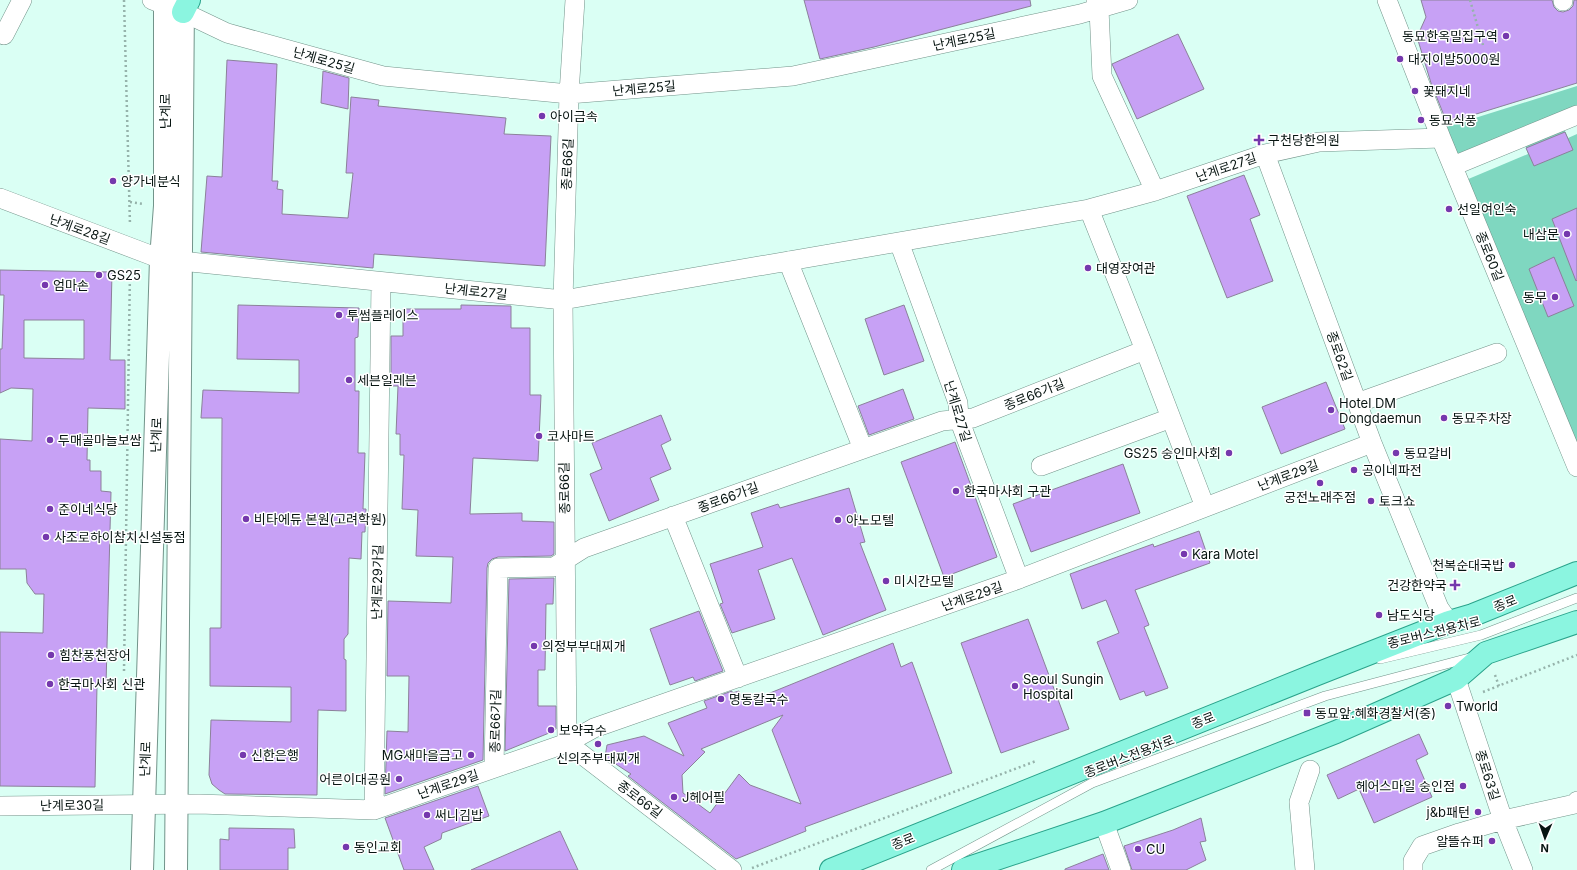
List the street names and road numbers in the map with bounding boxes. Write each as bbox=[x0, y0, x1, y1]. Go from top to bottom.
street label: 난계로25길 bbox=[931, 25, 997, 53]
street label: 난계로25길 bbox=[291, 44, 357, 76]
street label: 난계로25길 bbox=[612, 77, 676, 99]
street label: 난계로 bbox=[157, 93, 173, 129]
street label: 종로66길 bbox=[558, 138, 576, 190]
street label: 난계로27길 bbox=[1194, 149, 1258, 185]
street label: 난계로28길 bbox=[47, 211, 113, 247]
street label: 종로60길 bbox=[1473, 229, 1507, 283]
street label: 난계로27길 bbox=[444, 280, 508, 302]
street label: 종로62길 bbox=[1324, 329, 1356, 383]
street label: 종로66가길 bbox=[1001, 375, 1067, 413]
street label: 난계로27길 bbox=[941, 378, 975, 444]
street label: 난계로 bbox=[147, 417, 165, 453]
street label: 난계로29길 bbox=[1255, 456, 1321, 494]
street label: 종로66길 bbox=[556, 462, 572, 514]
street label: 종로66가길 bbox=[695, 479, 761, 515]
street label: 난계로29가길 bbox=[368, 544, 386, 620]
street label: 난계로29길 bbox=[939, 578, 1005, 614]
street label: 종로 bbox=[1491, 591, 1519, 615]
street label: 종로버스전용차로 bbox=[1386, 613, 1482, 651]
street label: 종로66가길 bbox=[486, 689, 504, 753]
street label: 종로 bbox=[1189, 708, 1217, 732]
street label: 종로버스전용차로 bbox=[1081, 731, 1177, 781]
street label: 난계로 bbox=[136, 741, 154, 777]
street label: 종로63길 bbox=[1472, 748, 1504, 802]
street label: 난계로29길 bbox=[415, 766, 481, 802]
street label: 종로66길 bbox=[614, 777, 666, 821]
street label: 난계로30길 bbox=[40, 796, 104, 814]
street label: 종로 bbox=[889, 829, 917, 853]

